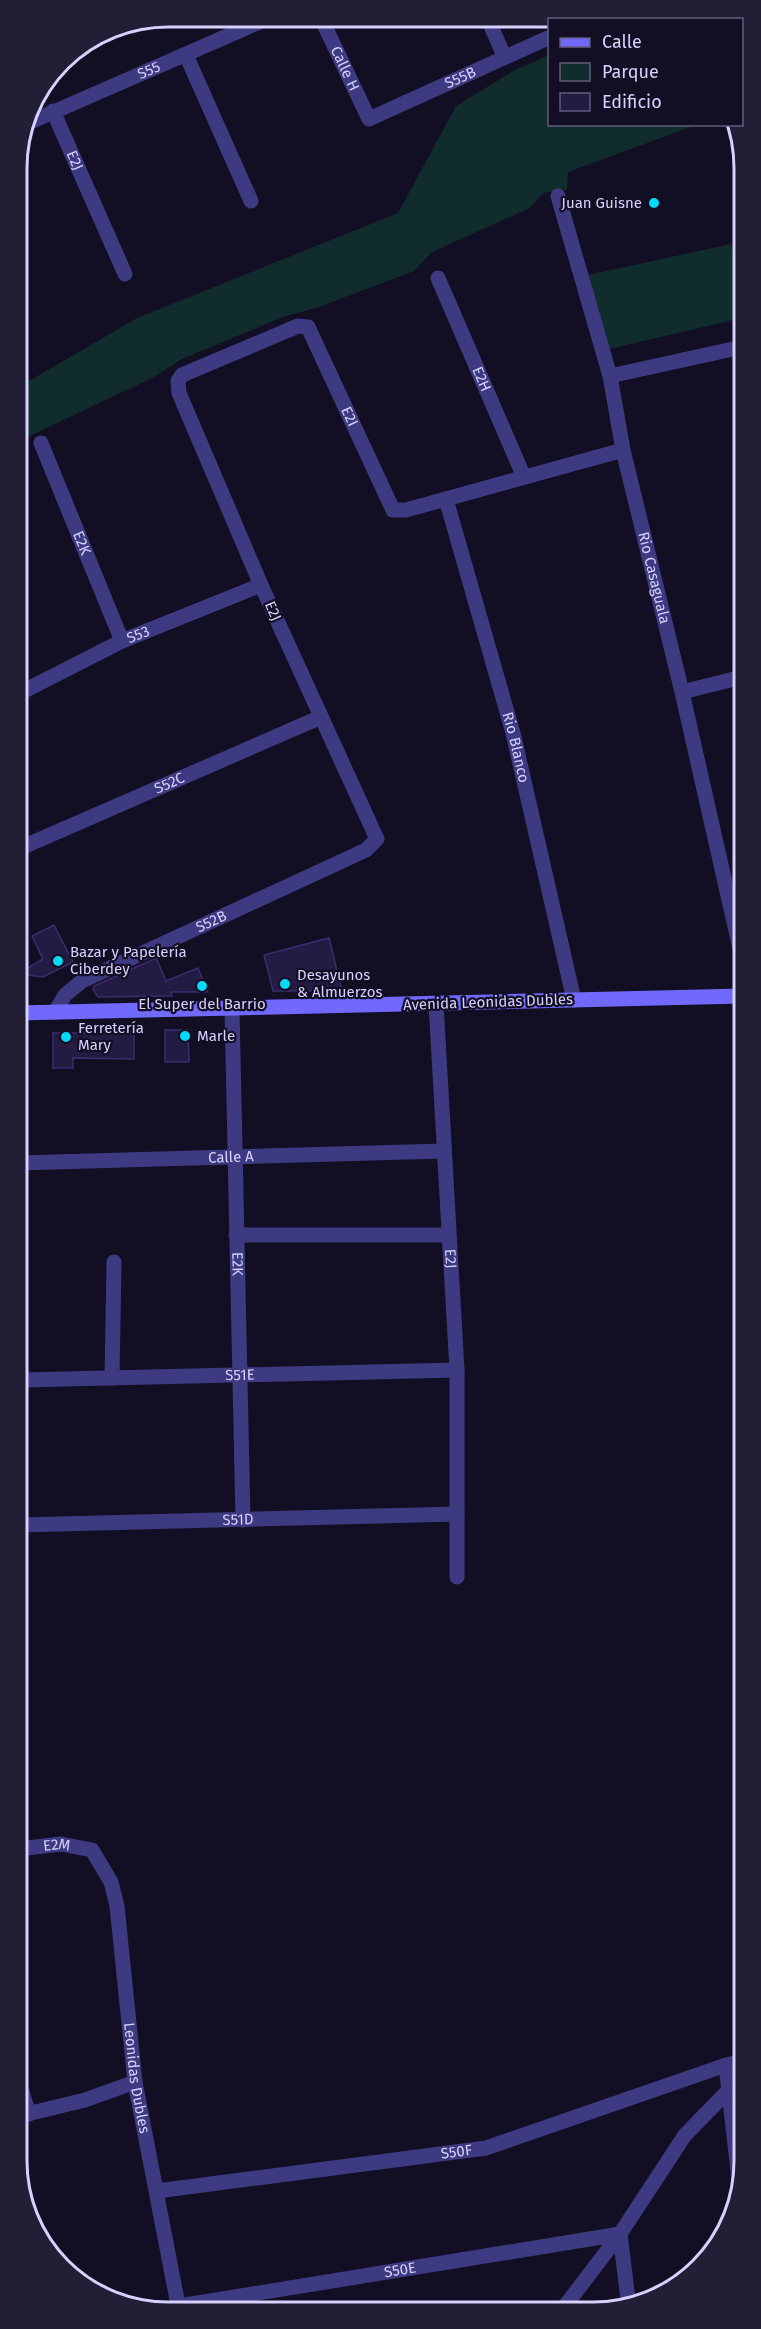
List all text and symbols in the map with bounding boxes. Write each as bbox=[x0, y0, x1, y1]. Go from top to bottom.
legend bbox=[548, 18, 743, 126]
text: Calle bbox=[602, 31, 642, 53]
street label: Calle H bbox=[327, 43, 363, 94]
street label: S55 bbox=[135, 57, 163, 83]
text: Parque bbox=[602, 61, 659, 83]
street label: S55B bbox=[442, 63, 479, 93]
text: Edificio bbox=[602, 91, 662, 113]
street label: E2J bbox=[63, 148, 87, 173]
place label: Juan Guisne bbox=[561, 194, 642, 212]
marker: Juan Guisne bbox=[647, 196, 661, 210]
street label: E2H bbox=[468, 364, 495, 394]
street label: E2I bbox=[337, 404, 362, 429]
street label: E2K bbox=[69, 528, 95, 558]
street label: Rio Casaguala bbox=[634, 530, 674, 626]
street label: E2J bbox=[261, 598, 285, 624]
street label: S53 bbox=[124, 622, 152, 647]
street label: Rio Blanco bbox=[498, 710, 533, 784]
street label: S52C bbox=[151, 768, 188, 798]
street label: S52B bbox=[193, 907, 230, 936]
place label: Bazar y Papelería Ciberdey bbox=[70, 943, 187, 978]
marker: Bazar y Papelería Ciberdey bbox=[51, 954, 65, 968]
place label: Desayunos & Almuerzos bbox=[297, 966, 383, 1001]
marker: Desayunos & Almuerzos bbox=[278, 977, 292, 991]
marker: El Super del Barrio bbox=[195, 979, 209, 993]
street label: Avenida Leonidas Dubles bbox=[403, 990, 573, 1014]
place label: El Super del Barrio bbox=[138, 995, 266, 1013]
place label: Ferretería Mary bbox=[78, 1019, 144, 1054]
place label: Marle bbox=[197, 1027, 235, 1045]
marker: Marle bbox=[178, 1029, 192, 1043]
marker: Ferretería Mary bbox=[59, 1030, 73, 1044]
street label: Calle A bbox=[208, 1147, 254, 1167]
street label: E2J bbox=[441, 1248, 460, 1269]
street label: E2K bbox=[228, 1252, 247, 1276]
street label: S51E bbox=[225, 1366, 255, 1384]
street label: S51D bbox=[222, 1510, 254, 1529]
street label: E2M bbox=[42, 1835, 72, 1855]
street label: Leonidas Dubles bbox=[120, 2022, 154, 2135]
street label: S50F bbox=[440, 2141, 473, 2163]
street label: S50E bbox=[383, 2258, 417, 2281]

